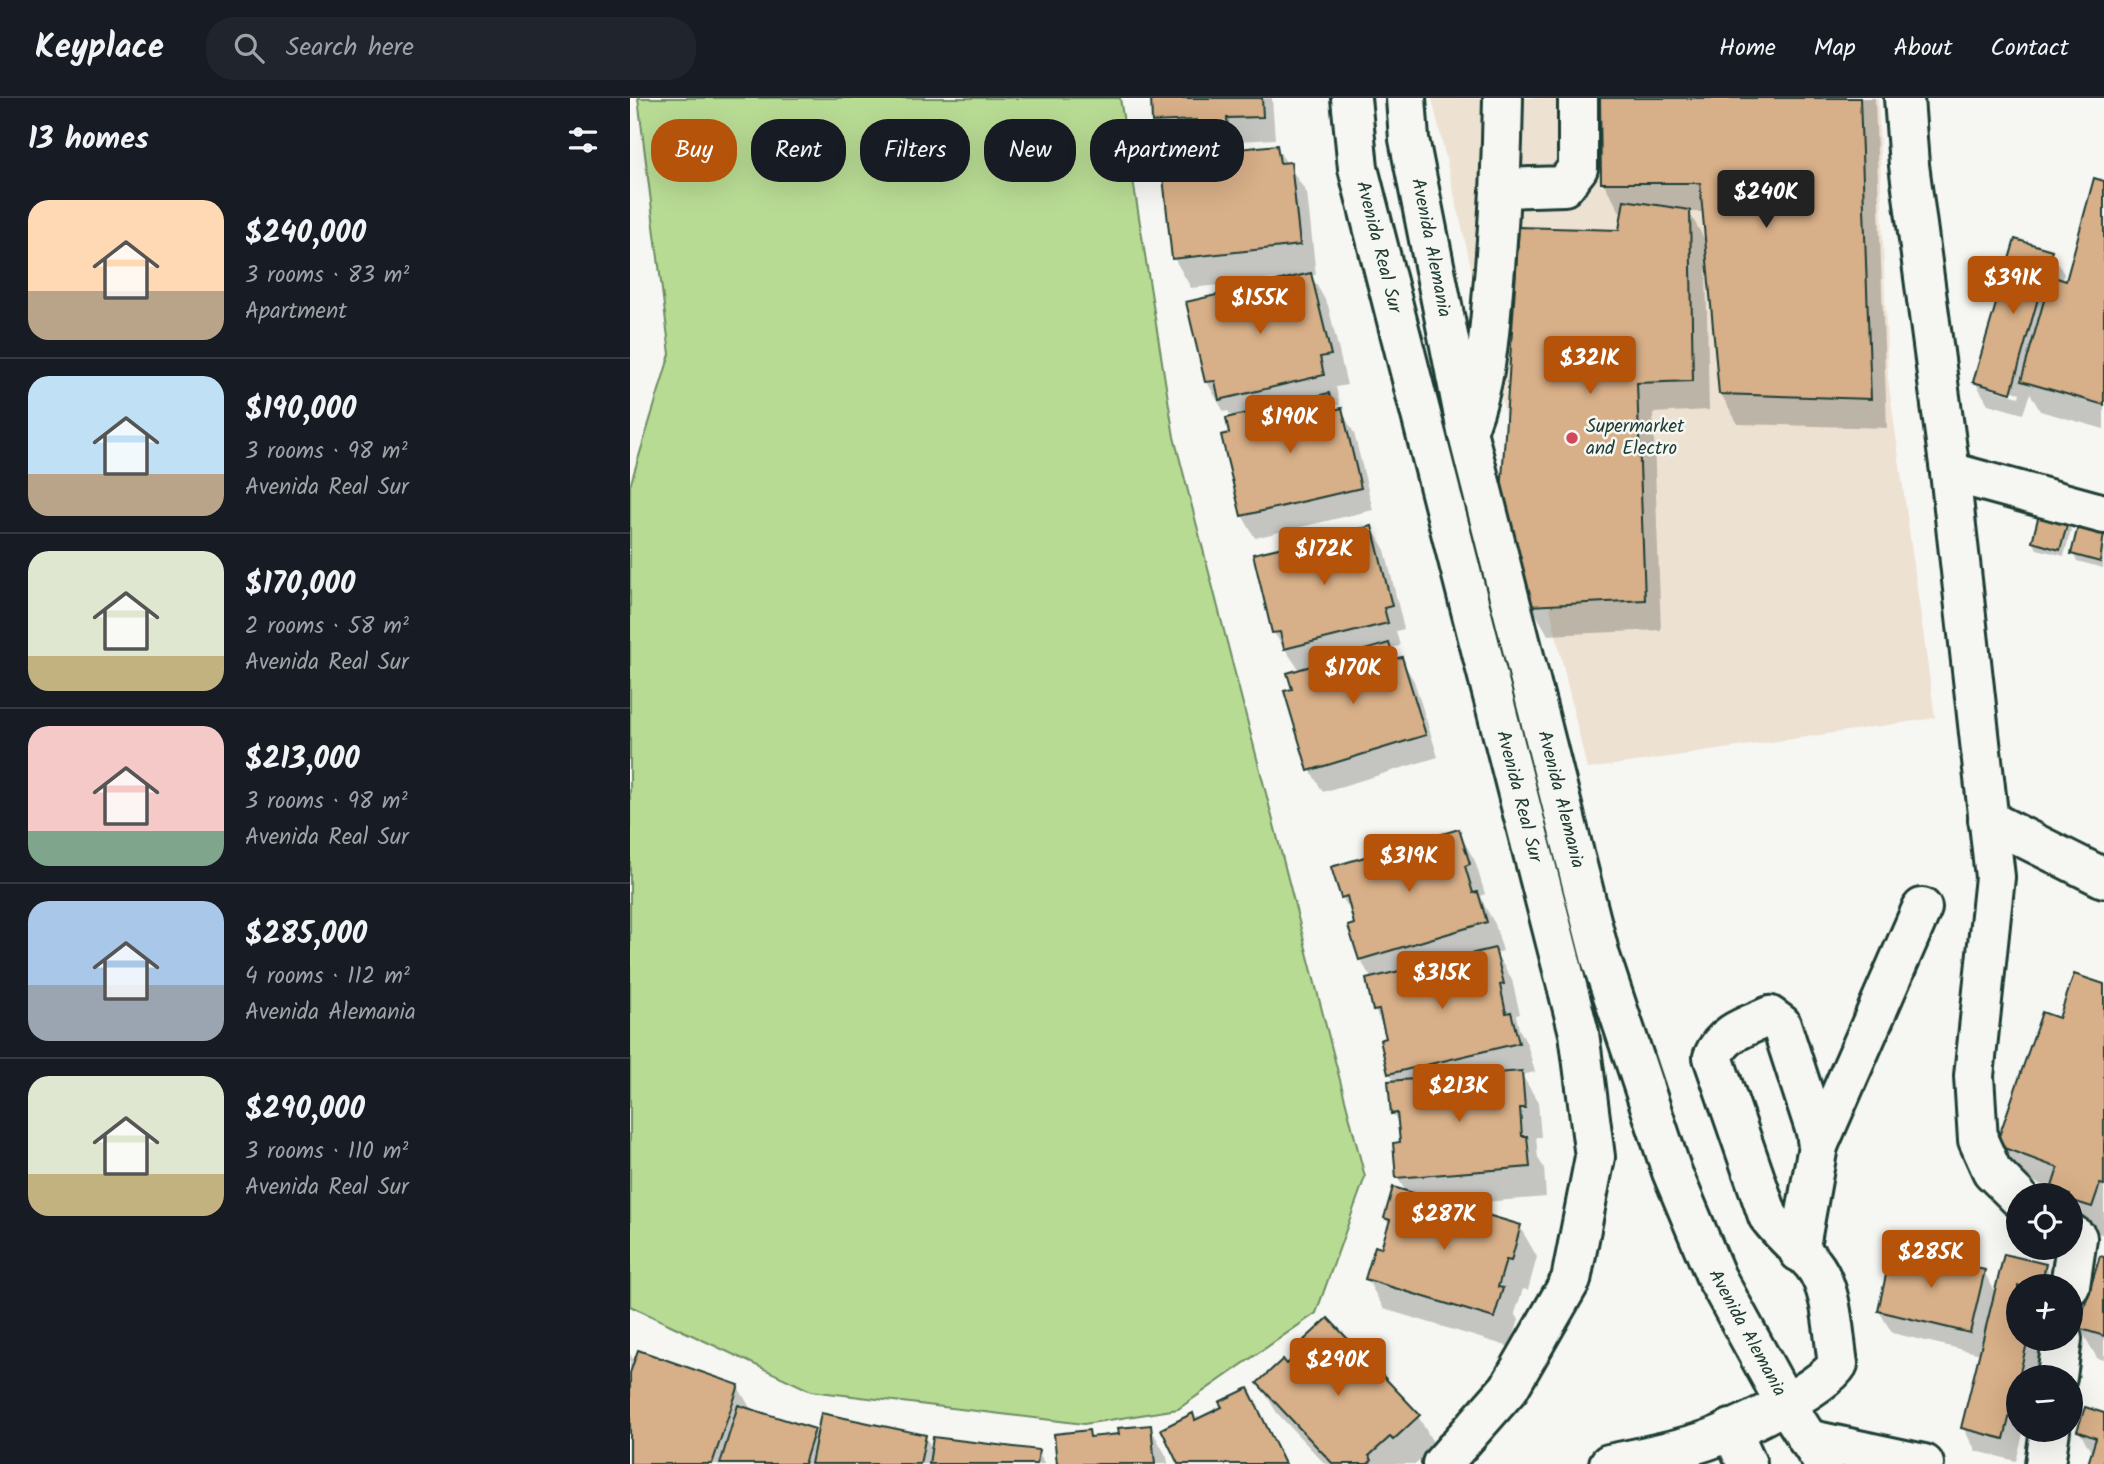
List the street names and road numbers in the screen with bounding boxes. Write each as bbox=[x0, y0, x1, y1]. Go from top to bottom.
street label: Avenida Alemania bbox=[1402, 176, 1459, 320]
street label: Avenida Real Sur bbox=[1347, 178, 1410, 318]
street label: Avenida Real Sur bbox=[1487, 727, 1550, 867]
street label: Avenida Alemania bbox=[1528, 727, 1592, 872]
street label: Avenida Alemania bbox=[1700, 1265, 1794, 1402]

